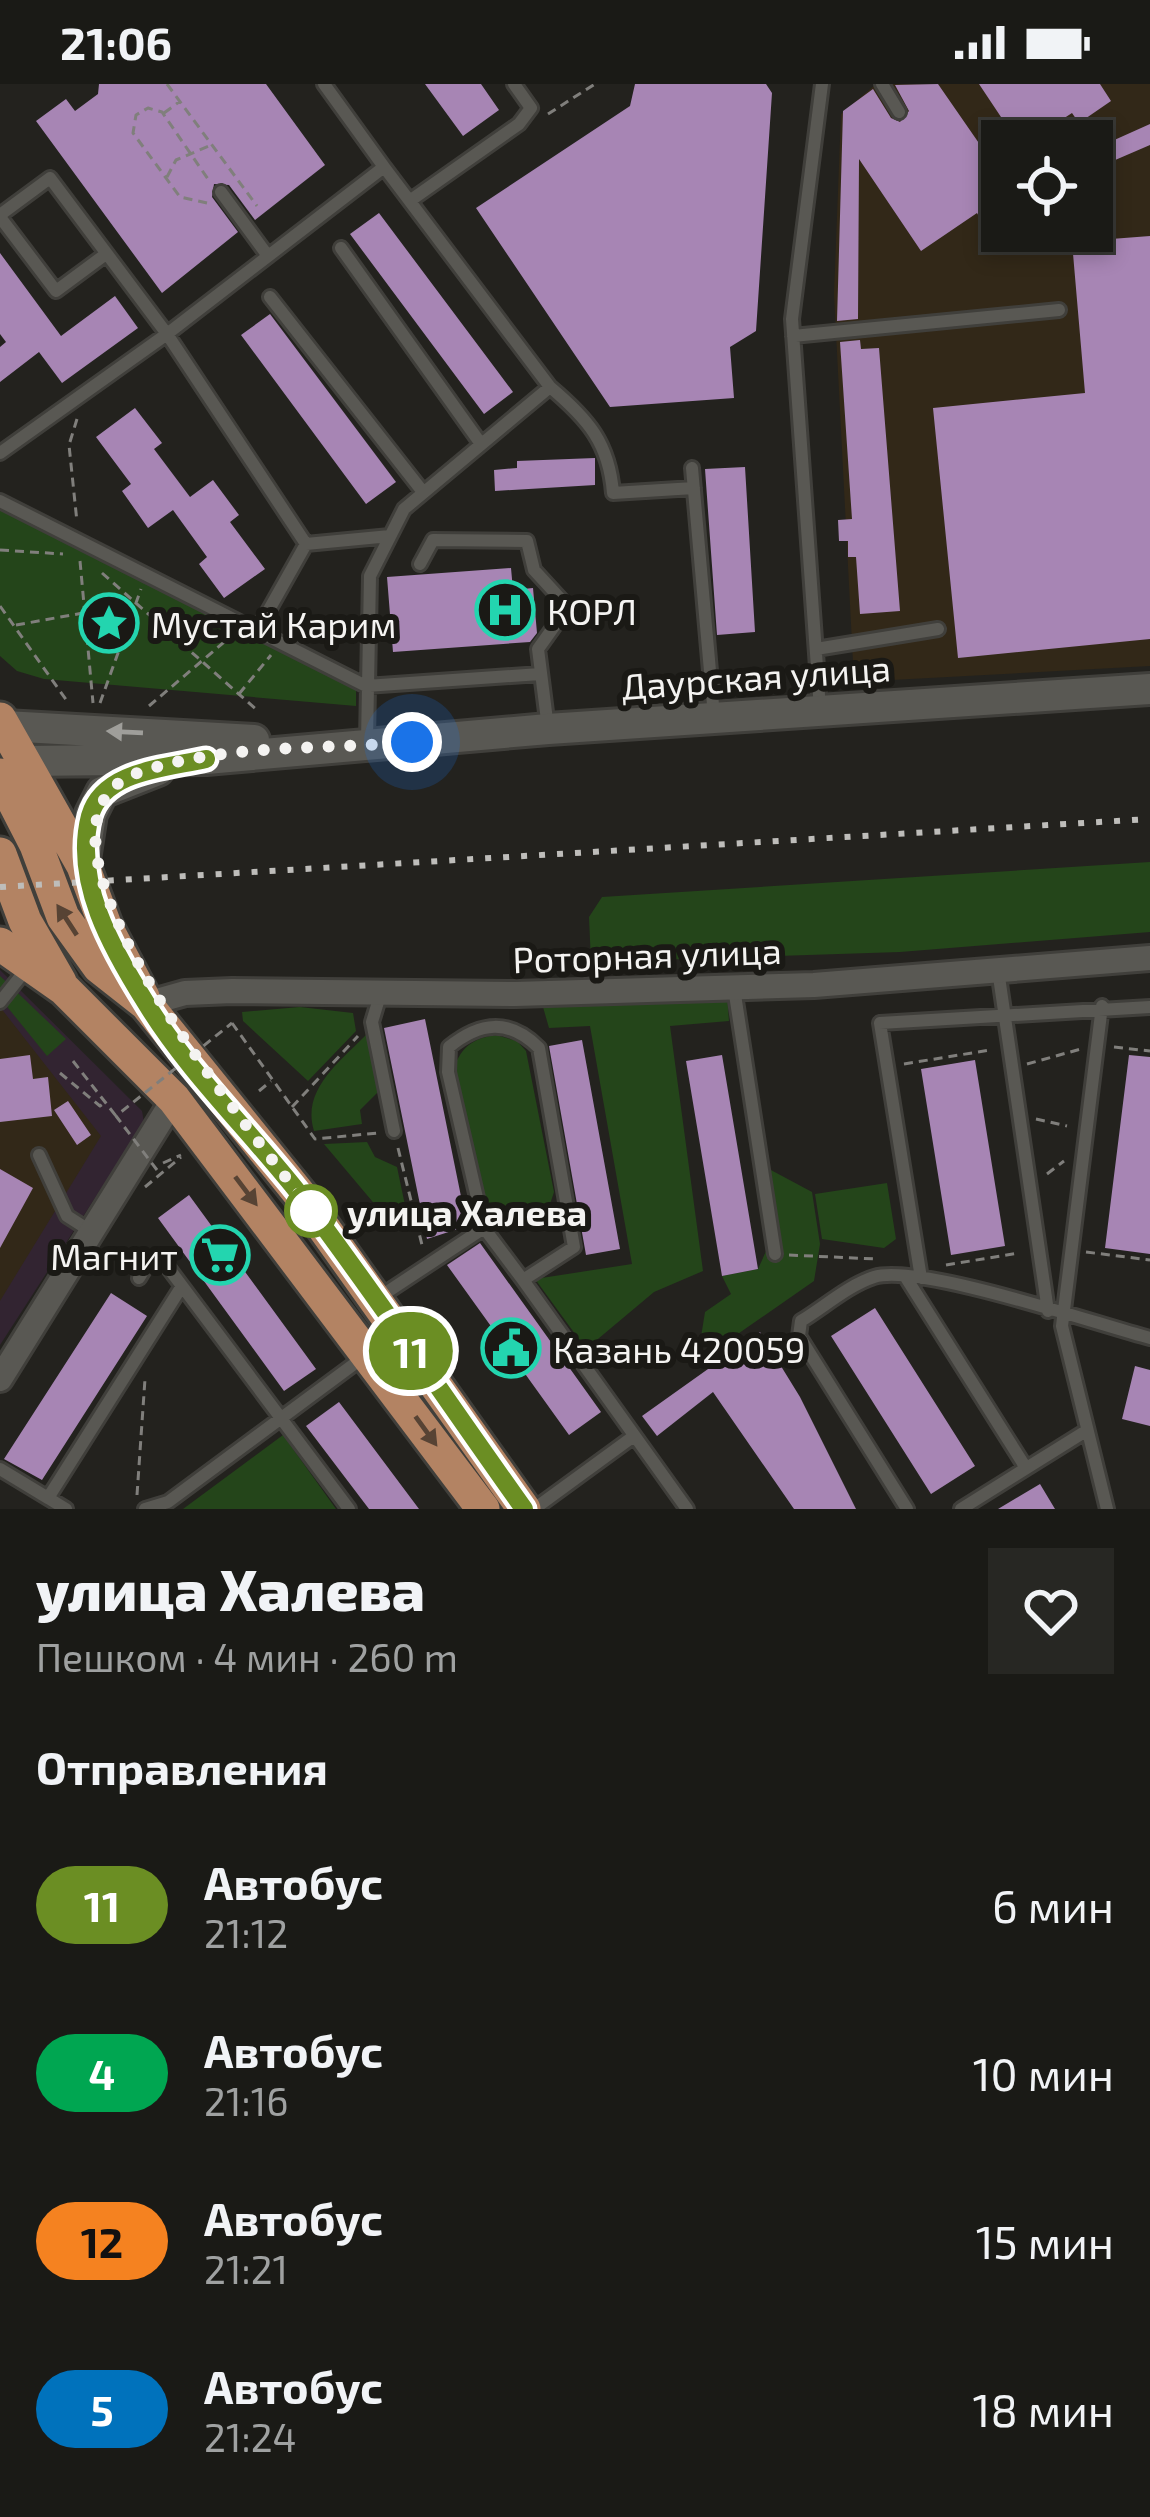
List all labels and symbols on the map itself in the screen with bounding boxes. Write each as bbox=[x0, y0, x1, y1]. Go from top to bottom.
hospital icon: КОРЛ bbox=[474, 579, 536, 641]
place label: КОРЛ bbox=[547, 589, 637, 632]
place icon: Мустай Карим bbox=[78, 592, 140, 654]
place label: Мустай Карим bbox=[151, 602, 396, 646]
street label: Даурская улица bbox=[620, 645, 892, 708]
your location bbox=[382, 712, 442, 772]
one-way arrow bbox=[105, 722, 143, 741]
one-way arrow bbox=[56, 904, 78, 937]
street label: Роторная улица bbox=[512, 928, 782, 981]
one-way arrow bbox=[233, 1175, 258, 1207]
marker: улица Халева bbox=[286, 1186, 336, 1236]
place label: улица Халева bbox=[347, 1190, 587, 1234]
supermarket icon: Магнит bbox=[189, 1224, 251, 1286]
place label: Магнит bbox=[50, 1234, 178, 1277]
line badge: 11 bbox=[357, 1312, 465, 1390]
public building icon: Казань 420059 bbox=[480, 1317, 542, 1379]
place label: Казань 420059 bbox=[553, 1327, 805, 1370]
one-way arrow bbox=[414, 1415, 437, 1447]

